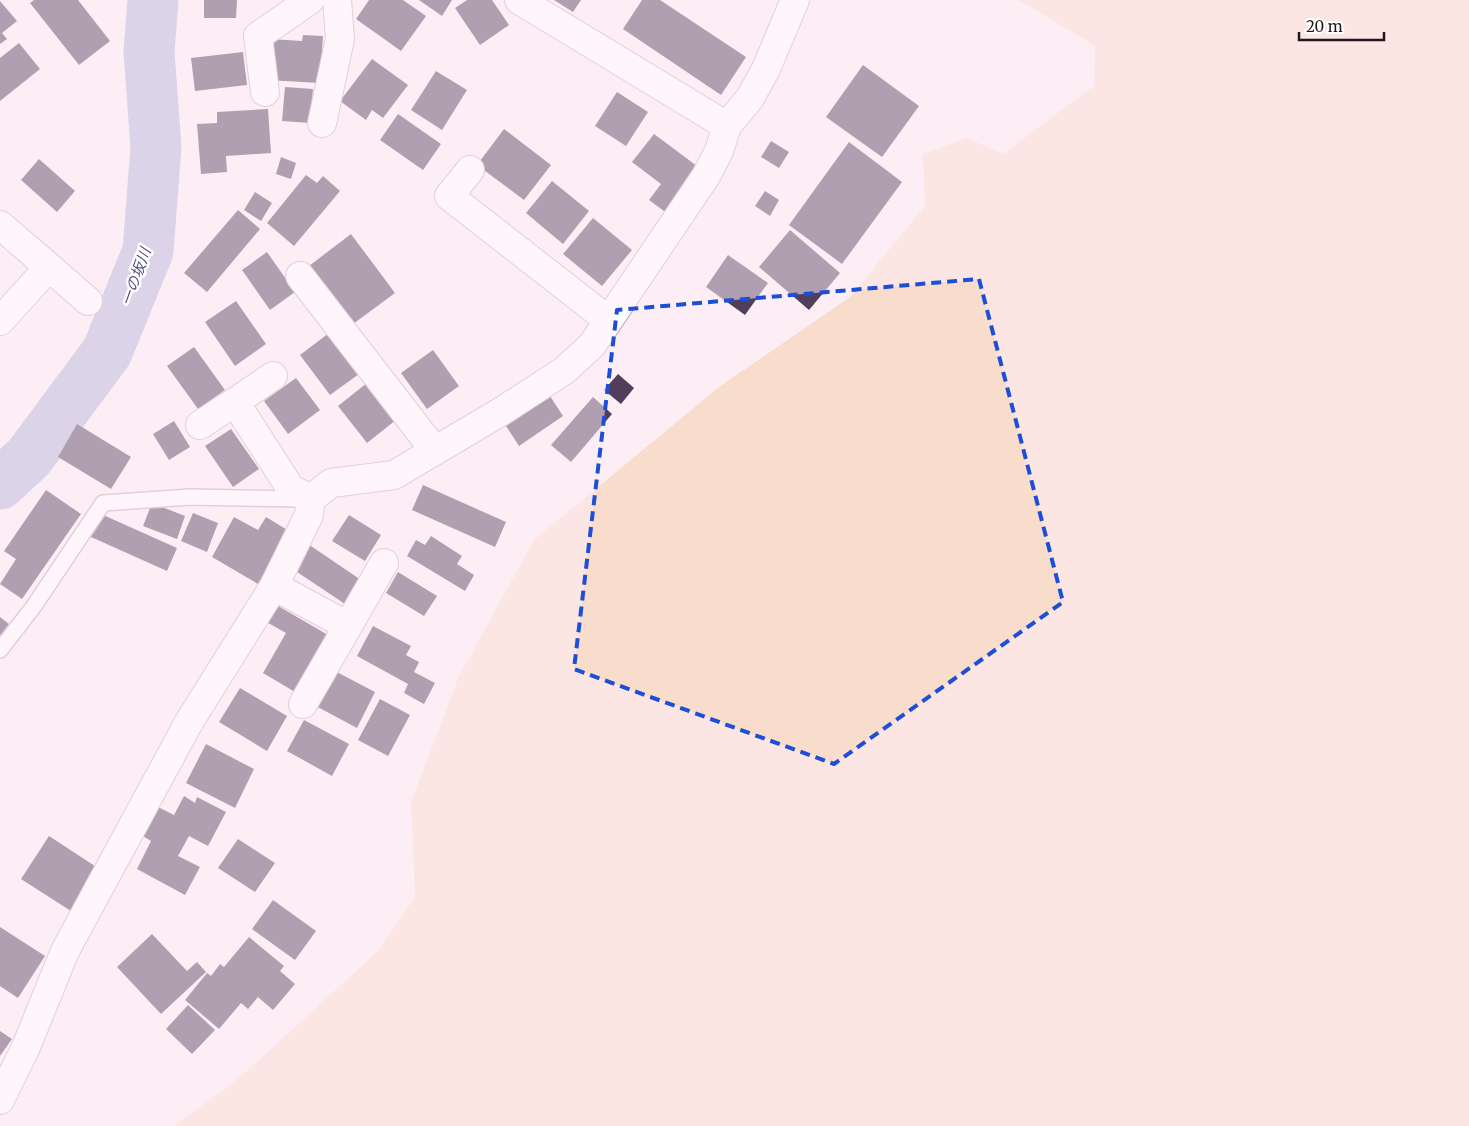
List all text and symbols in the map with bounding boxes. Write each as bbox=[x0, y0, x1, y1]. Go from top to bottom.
scale bar bbox=[1299, 10, 1384, 42]
text: 20 m bbox=[1306, 17, 1343, 36]
water label: 一の坂川 bbox=[116, 244, 155, 308]

